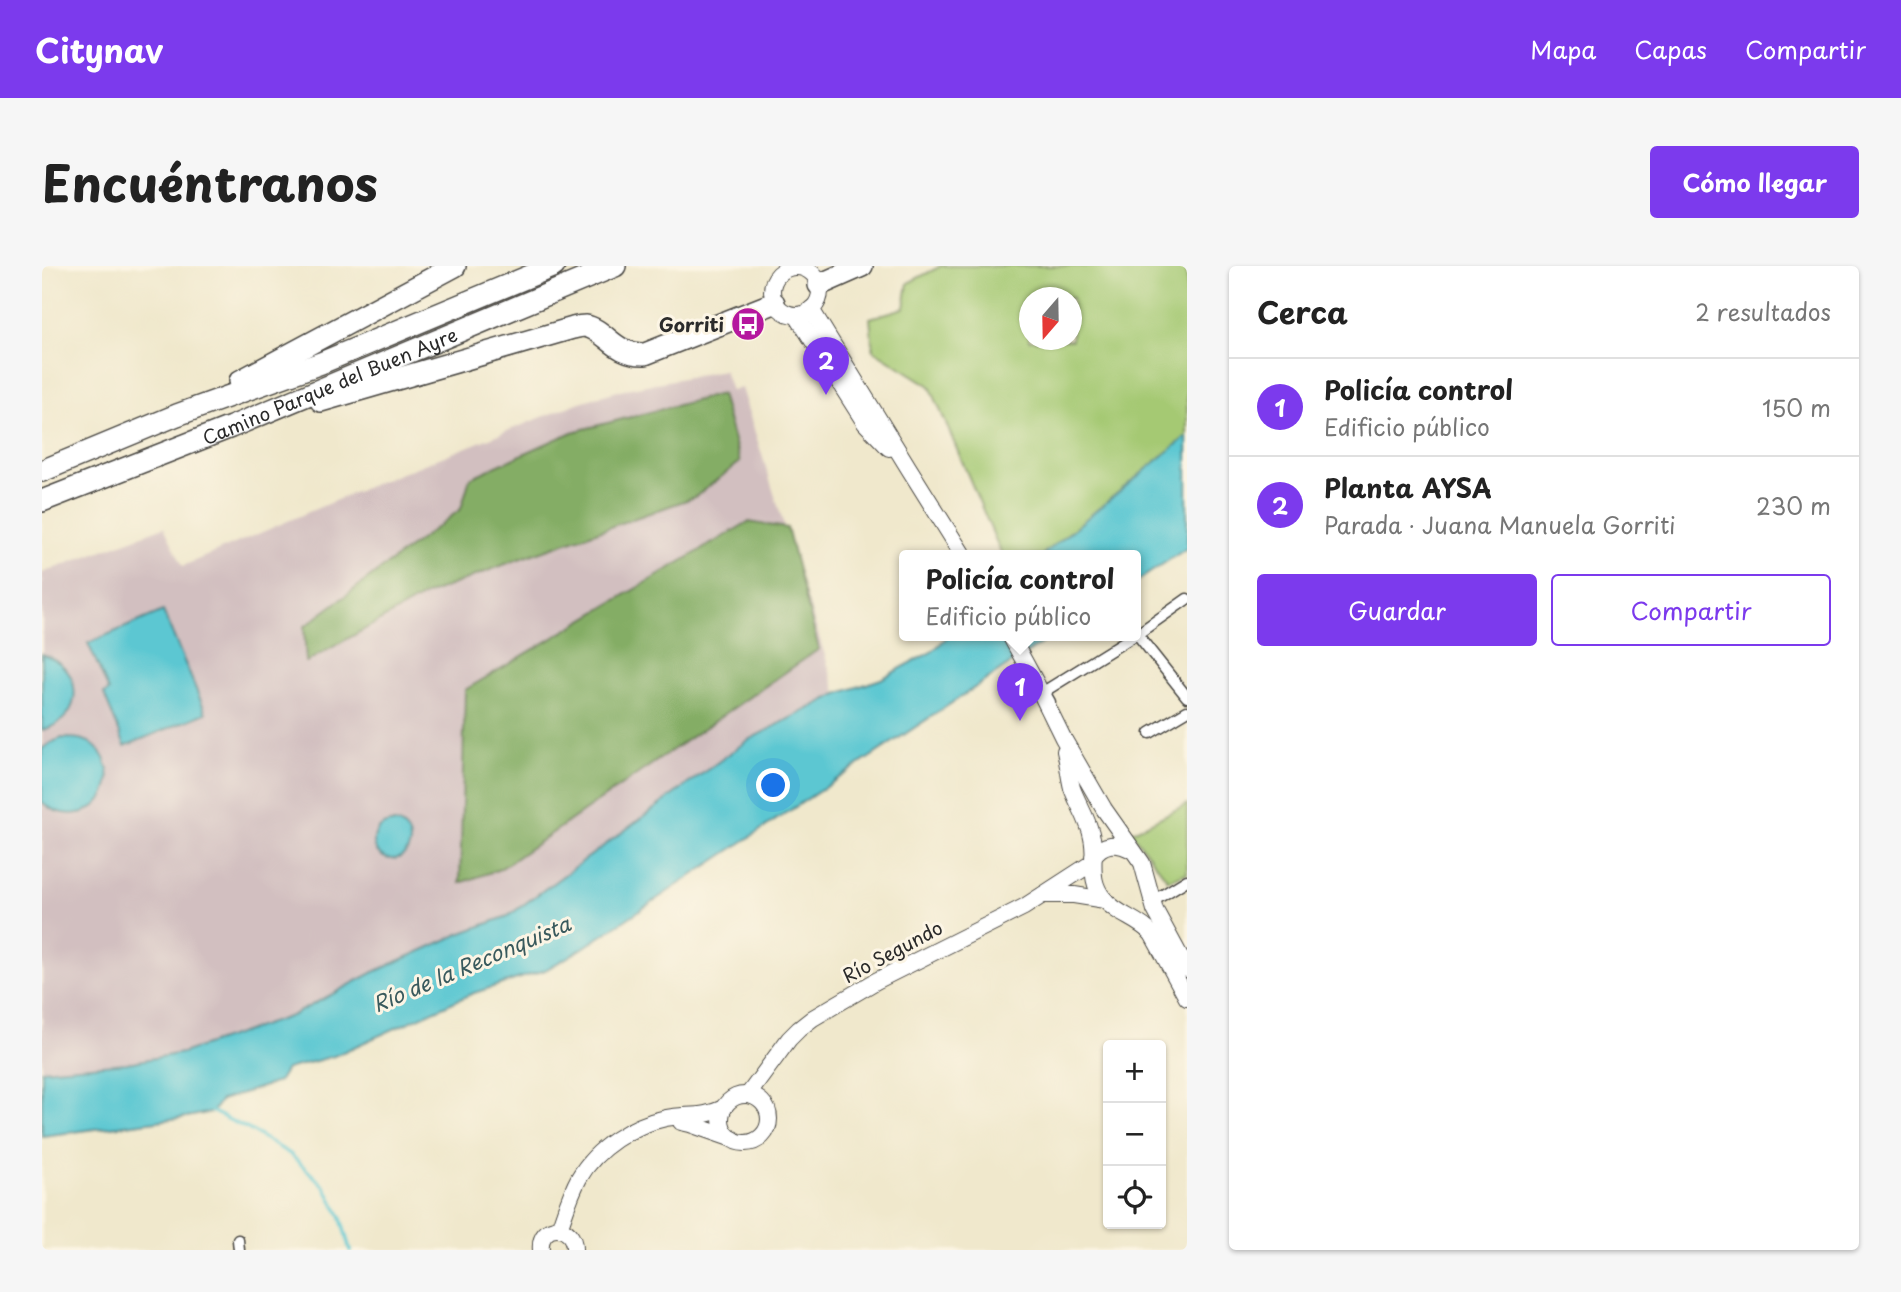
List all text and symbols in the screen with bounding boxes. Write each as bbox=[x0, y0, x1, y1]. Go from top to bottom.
text: Citynav bbox=[35, 24, 163, 74]
text: Mapa bbox=[1530, 31, 1596, 67]
text: Capas bbox=[1634, 31, 1707, 67]
text: Compartir bbox=[1745, 31, 1866, 67]
text: Encuéntranos bbox=[42, 145, 378, 219]
button: Cómo llegar bbox=[1650, 146, 1859, 218]
north arrow bbox=[1019, 287, 1082, 350]
text: Cerca bbox=[1257, 289, 1348, 334]
text: 2 resultados bbox=[1695, 294, 1831, 329]
bus stop icon: Gorriti bbox=[729, 305, 767, 343]
place label: Gorriti bbox=[659, 310, 724, 338]
street label: Camino Parque del Buen Ayre bbox=[198, 320, 461, 451]
pin: 2 bbox=[803, 337, 849, 395]
text: Policía control bbox=[1324, 370, 1513, 409]
text: 1 bbox=[1275, 390, 1286, 425]
text: 150 m bbox=[1762, 390, 1831, 425]
text: Edificio público bbox=[1324, 409, 1490, 444]
text: Planta AYSA bbox=[1324, 468, 1492, 507]
text: 2 bbox=[1272, 488, 1288, 523]
text: 230 m bbox=[1756, 488, 1831, 523]
text: Parada · Juana Manuela Gorriti bbox=[1324, 507, 1676, 542]
popup bbox=[899, 550, 1141, 641]
text: Policía control bbox=[926, 559, 1114, 598]
button: Guardar bbox=[1257, 574, 1537, 646]
button: Compartir bbox=[1551, 574, 1831, 646]
text: Edificio público bbox=[926, 598, 1091, 633]
pin: 1 bbox=[997, 663, 1043, 721]
your location bbox=[756, 768, 790, 802]
water label: Río de la Reconquista bbox=[367, 906, 576, 1019]
street label: Río Segundo bbox=[837, 913, 947, 989]
map controls bbox=[1103, 1040, 1166, 1229]
button: + bbox=[1103, 1040, 1166, 1103]
button: − bbox=[1103, 1103, 1166, 1166]
button: locate bbox=[1103, 1166, 1166, 1229]

